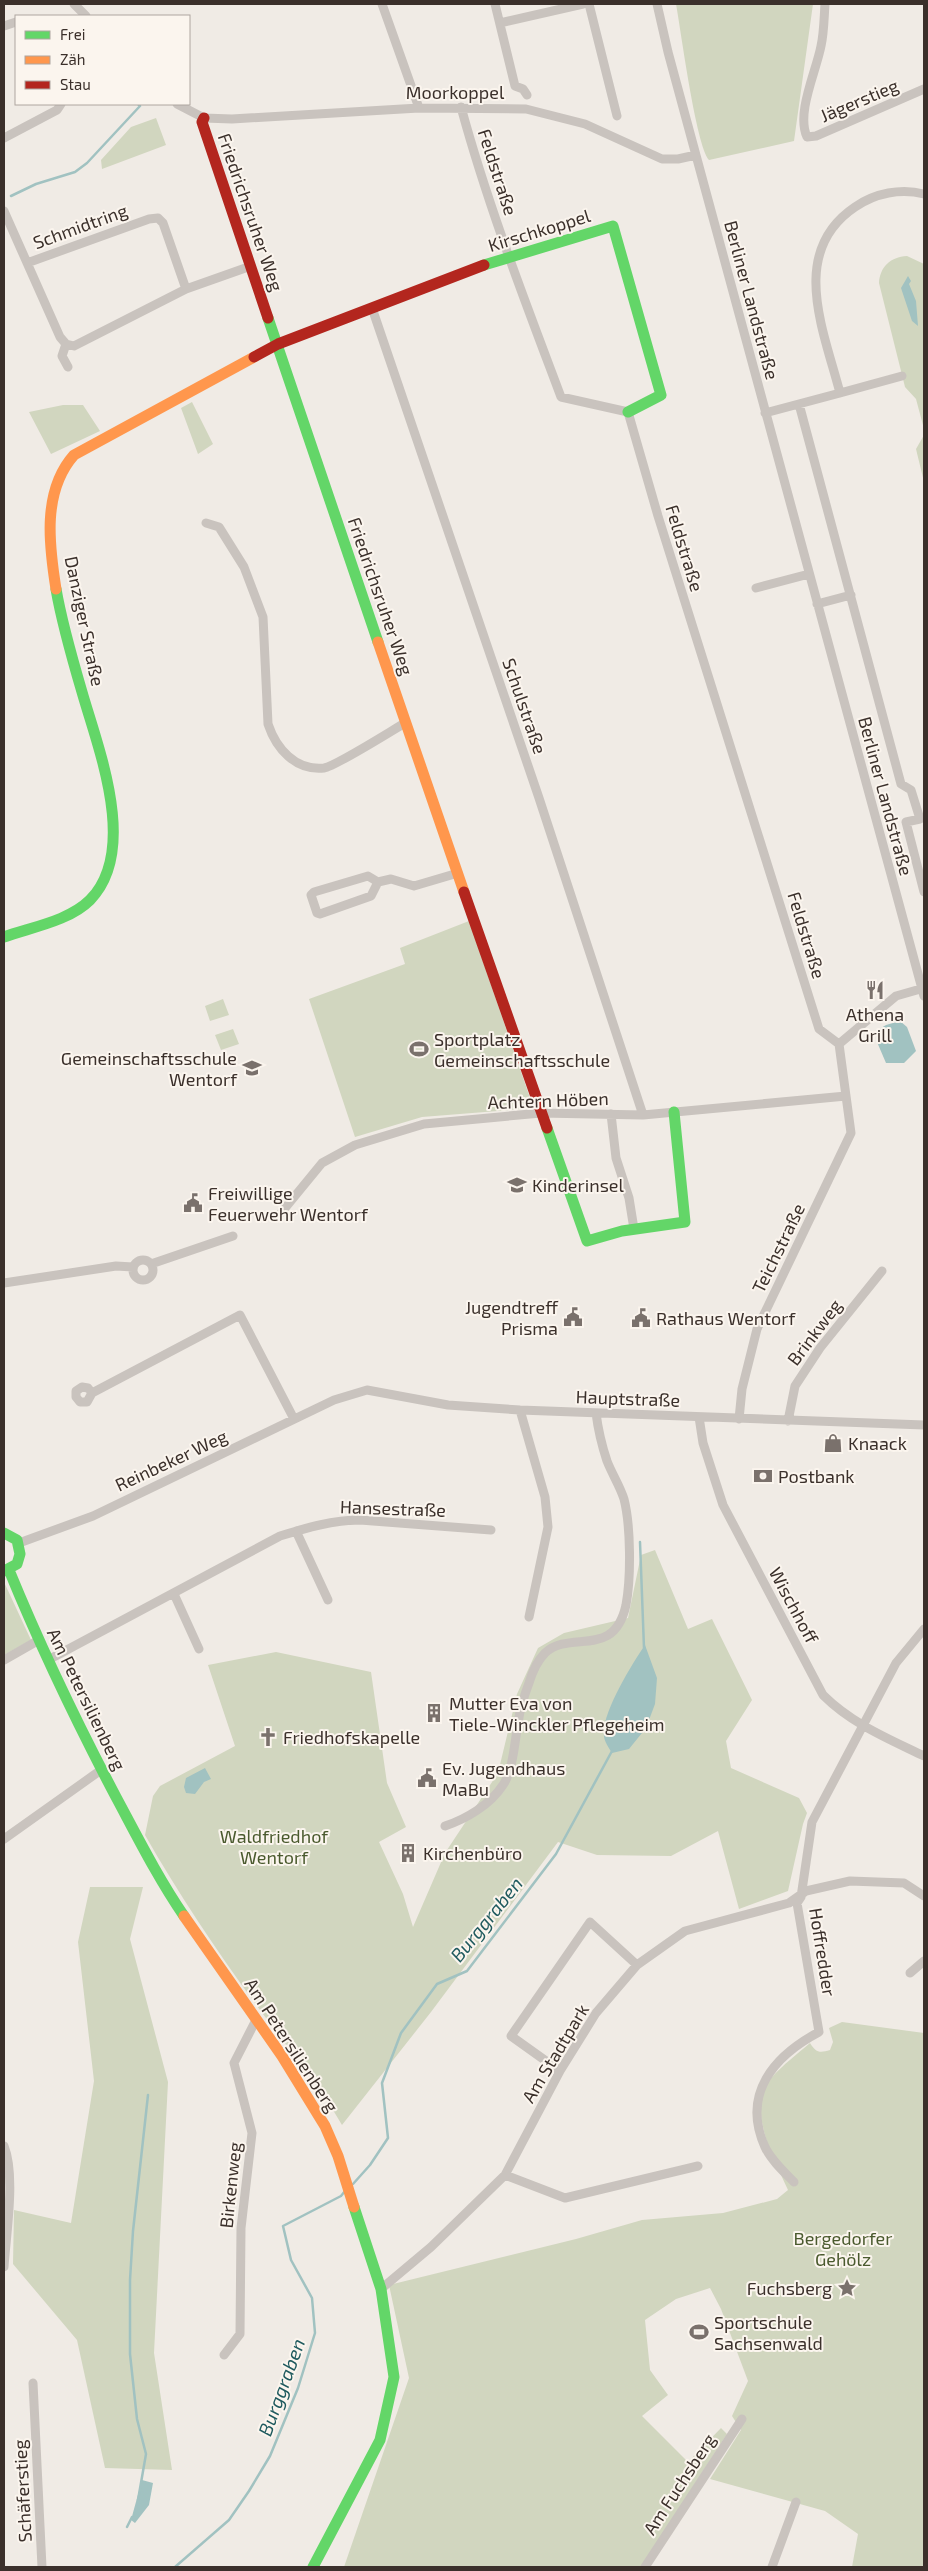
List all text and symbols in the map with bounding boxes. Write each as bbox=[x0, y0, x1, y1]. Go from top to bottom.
legend bbox=[15, 15, 190, 105]
text: Frei bbox=[60, 25, 85, 43]
text: Zäh bbox=[60, 50, 85, 68]
street label: Jägerstieg bbox=[816, 74, 902, 126]
text: Stau bbox=[60, 75, 91, 93]
street label: Moorkoppel bbox=[406, 81, 505, 103]
street label: Feldstraße bbox=[474, 126, 522, 218]
street label: Friedrichsruher Weg bbox=[214, 130, 288, 294]
street label: Schmidtring bbox=[30, 199, 130, 253]
street label: Kirschkoppel bbox=[485, 204, 593, 256]
street label: Berliner Landstraße bbox=[720, 218, 784, 382]
street label: Feldstraße bbox=[661, 502, 709, 594]
street label: Friedrichsruher Weg bbox=[344, 514, 418, 678]
street label: Danziger Straße bbox=[60, 554, 110, 688]
street label: Schulstraße bbox=[498, 655, 552, 757]
street label: Berliner Landstraße bbox=[854, 714, 918, 878]
street label: Feldstraße bbox=[783, 889, 831, 981]
restaurant icon: Athena Grill bbox=[864, 979, 886, 1001]
place label: Athena Grill bbox=[846, 1003, 904, 1046]
place label: Sportplatz Gemeinschaftsschule bbox=[434, 1028, 610, 1071]
sports icon: Sportplatz Gemeinschaftsschule bbox=[408, 1038, 430, 1060]
place label: Gemeinschaftsschule Wentorf bbox=[61, 1047, 238, 1090]
school or university icon: Gemeinschaftsschule Wentorf bbox=[241, 1057, 263, 1079]
street label: Achtern Höben bbox=[487, 1087, 609, 1113]
school or university icon: Kinderinsel bbox=[506, 1174, 528, 1196]
place label: Kinderinsel bbox=[532, 1174, 624, 1196]
place label: Freiwillige Feuerwehr Wentorf bbox=[208, 1182, 369, 1225]
public building icon: Freiwillige Feuerwehr Wentorf bbox=[182, 1192, 204, 1214]
street label: Teichstraße bbox=[747, 1200, 809, 1296]
street label: Brinkweg bbox=[782, 1295, 846, 1369]
place label: Jugendtreff Prisma bbox=[465, 1296, 559, 1339]
public building icon: Jugendtreff Prisma bbox=[562, 1306, 584, 1328]
public building icon: Rathaus Wentorf bbox=[630, 1307, 652, 1329]
place label: Rathaus Wentorf bbox=[656, 1307, 797, 1329]
street label: Hauptstraße bbox=[575, 1385, 681, 1411]
street label: Reinbeker Weg bbox=[111, 1424, 231, 1496]
shop icon: Knaack bbox=[822, 1432, 844, 1454]
place label: Knaack bbox=[848, 1432, 907, 1454]
bank icon: Postbank bbox=[752, 1465, 774, 1487]
place label: Postbank bbox=[778, 1465, 855, 1487]
street label: Hansestraße bbox=[340, 1495, 446, 1521]
street label: Wischhoff bbox=[765, 1563, 824, 1648]
street label: Am Petersilienberg bbox=[43, 1624, 131, 1774]
place label: Mutter Eva von Tiele-Winckler Pflegeheim bbox=[449, 1692, 665, 1735]
building icon: Mutter Eva von Tiele-Winckler Pflegeheim bbox=[423, 1702, 445, 1724]
church icon: Friedhofskapelle bbox=[257, 1726, 279, 1748]
place label: Friedhofskapelle bbox=[283, 1726, 420, 1748]
place label: Ev. Jugendhaus MaBu bbox=[442, 1757, 565, 1800]
public building icon: Ev. Jugendhaus MaBu bbox=[416, 1767, 438, 1789]
park label: Waldfriedhof Wentorf bbox=[220, 1825, 329, 1868]
building icon: Kirchenbüro bbox=[397, 1842, 419, 1864]
place label: Kirchenbüro bbox=[423, 1842, 522, 1864]
water label: Burggraben bbox=[445, 1872, 527, 1966]
street label: Hoffredder bbox=[805, 1906, 841, 1998]
street label: Am Petersilienberg bbox=[240, 1974, 344, 2116]
street label: Am Stadtpark bbox=[517, 2000, 593, 2106]
street label: Birkenweg bbox=[215, 2141, 245, 2229]
park label: Bergedorfer Gehölz bbox=[794, 2227, 892, 2270]
place label: Fuchsberg bbox=[747, 2277, 832, 2299]
place icon: Fuchsberg bbox=[836, 2277, 858, 2299]
place label: Sportschule Sachsenwald bbox=[714, 2311, 823, 2354]
sports icon: Sportschule Sachsenwald bbox=[688, 2321, 710, 2343]
water label: Burggraben bbox=[253, 2335, 309, 2439]
street label: Am Fuchsberg bbox=[638, 2429, 720, 2539]
street label: Schäferstieg bbox=[8, 2439, 36, 2543]

